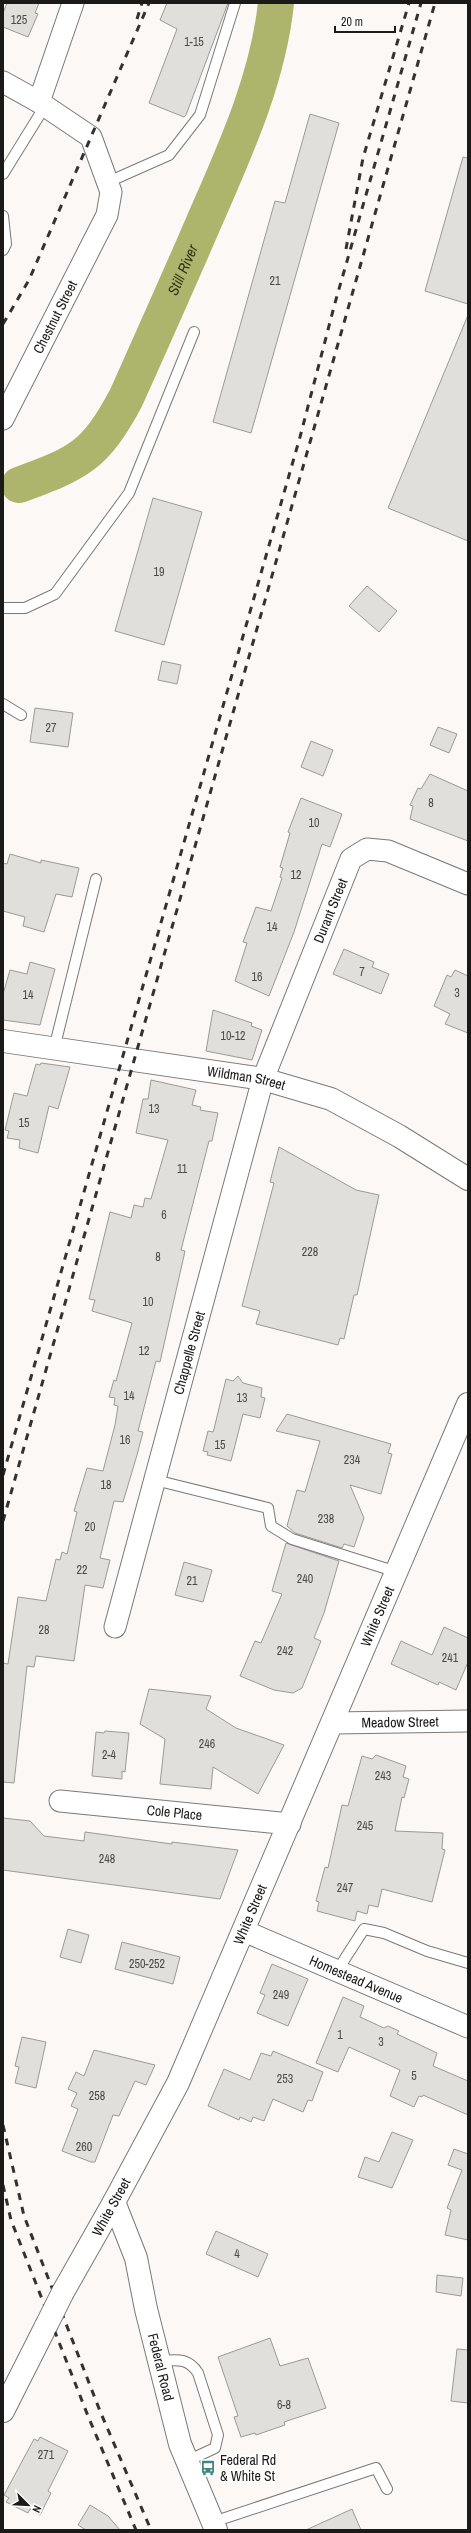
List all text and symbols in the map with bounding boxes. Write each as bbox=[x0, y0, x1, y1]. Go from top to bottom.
scale bar bbox=[335, 8, 395, 34]
house number: 125 bbox=[11, 12, 28, 28]
text: 20 m bbox=[341, 14, 363, 30]
house number: 1-15 bbox=[184, 34, 204, 50]
water label: Still River bbox=[162, 240, 203, 299]
house number: 21 bbox=[270, 273, 281, 289]
street label: Chestnut Street bbox=[29, 277, 81, 357]
house number: 19 bbox=[154, 564, 164, 580]
house number: 27 bbox=[46, 720, 57, 736]
house number: 8 bbox=[428, 795, 434, 811]
house number: 10 bbox=[309, 815, 319, 831]
house number: 12 bbox=[291, 867, 301, 883]
street label: Durant Street bbox=[309, 876, 351, 946]
house number: 14 bbox=[267, 919, 278, 935]
house number: 7 bbox=[359, 964, 365, 980]
house number: 16 bbox=[252, 969, 262, 985]
house number: 3 bbox=[454, 985, 460, 1001]
house number: 14 bbox=[23, 987, 34, 1003]
house number: 10-12 bbox=[220, 1028, 246, 1044]
street label: Wildman Street bbox=[206, 1062, 287, 1094]
house number: 13 bbox=[149, 1101, 159, 1117]
house number: 15 bbox=[19, 1115, 30, 1131]
house number: 11 bbox=[177, 1161, 188, 1177]
house number: 6 bbox=[161, 1207, 167, 1223]
house number: 228 bbox=[302, 1244, 318, 1260]
house number: 8 bbox=[155, 1249, 161, 1265]
house number: 10 bbox=[143, 1294, 153, 1310]
street label: Chappelle Street bbox=[169, 1309, 209, 1397]
house number: 12 bbox=[139, 1343, 149, 1359]
house number: 14 bbox=[124, 1388, 135, 1404]
house number: 13 bbox=[237, 1390, 247, 1406]
house number: 16 bbox=[120, 1432, 130, 1448]
house number: 15 bbox=[215, 1437, 226, 1453]
house number: 234 bbox=[344, 1452, 361, 1468]
house number: 18 bbox=[101, 1477, 111, 1493]
house number: 238 bbox=[318, 1511, 334, 1527]
house number: 20 bbox=[85, 1519, 95, 1535]
house number: 22 bbox=[77, 1562, 87, 1578]
house number: 240 bbox=[297, 1571, 313, 1587]
house number: 21 bbox=[187, 1573, 198, 1589]
street label: White Street bbox=[356, 1584, 398, 1649]
house number: 28 bbox=[39, 1622, 49, 1638]
house number: 242 bbox=[277, 1643, 293, 1659]
house number: 241 bbox=[442, 1650, 459, 1666]
street label: Meadow Street bbox=[361, 1712, 439, 1732]
house number: 246 bbox=[199, 1736, 215, 1752]
house number: 2-4 bbox=[102, 1747, 117, 1763]
house number: 243 bbox=[375, 1768, 391, 1784]
street label: Cole Place bbox=[146, 1801, 203, 1824]
house number: 245 bbox=[357, 1818, 374, 1834]
house number: 248 bbox=[99, 1851, 115, 1867]
house number: 247 bbox=[337, 1880, 354, 1896]
street label: White Street bbox=[229, 1882, 271, 1947]
street label: Homestead Avenue bbox=[307, 1951, 406, 2007]
house number: 250-252 bbox=[129, 1956, 165, 1972]
house number: 249 bbox=[273, 1987, 289, 2003]
house number: 1 bbox=[337, 2027, 343, 2043]
house number: 3 bbox=[378, 2034, 384, 2050]
house number: 5 bbox=[411, 2068, 417, 2084]
house number: 253 bbox=[277, 2071, 293, 2087]
house number: 258 bbox=[89, 2088, 105, 2104]
house number: 260 bbox=[76, 2139, 92, 2155]
street label: White Street bbox=[88, 2175, 134, 2239]
house number: 4 bbox=[234, 2246, 240, 2262]
street label: Federal Road bbox=[144, 2331, 178, 2403]
house number: 6-8 bbox=[277, 2397, 291, 2413]
house number: 271 bbox=[38, 2447, 55, 2463]
place label: Federal Rd & White St bbox=[220, 2451, 276, 2485]
bus stop icon: Federal Rd & White St bbox=[199, 2459, 217, 2477]
north arrow bbox=[8, 2485, 48, 2525]
text: N bbox=[29, 2503, 45, 2515]

